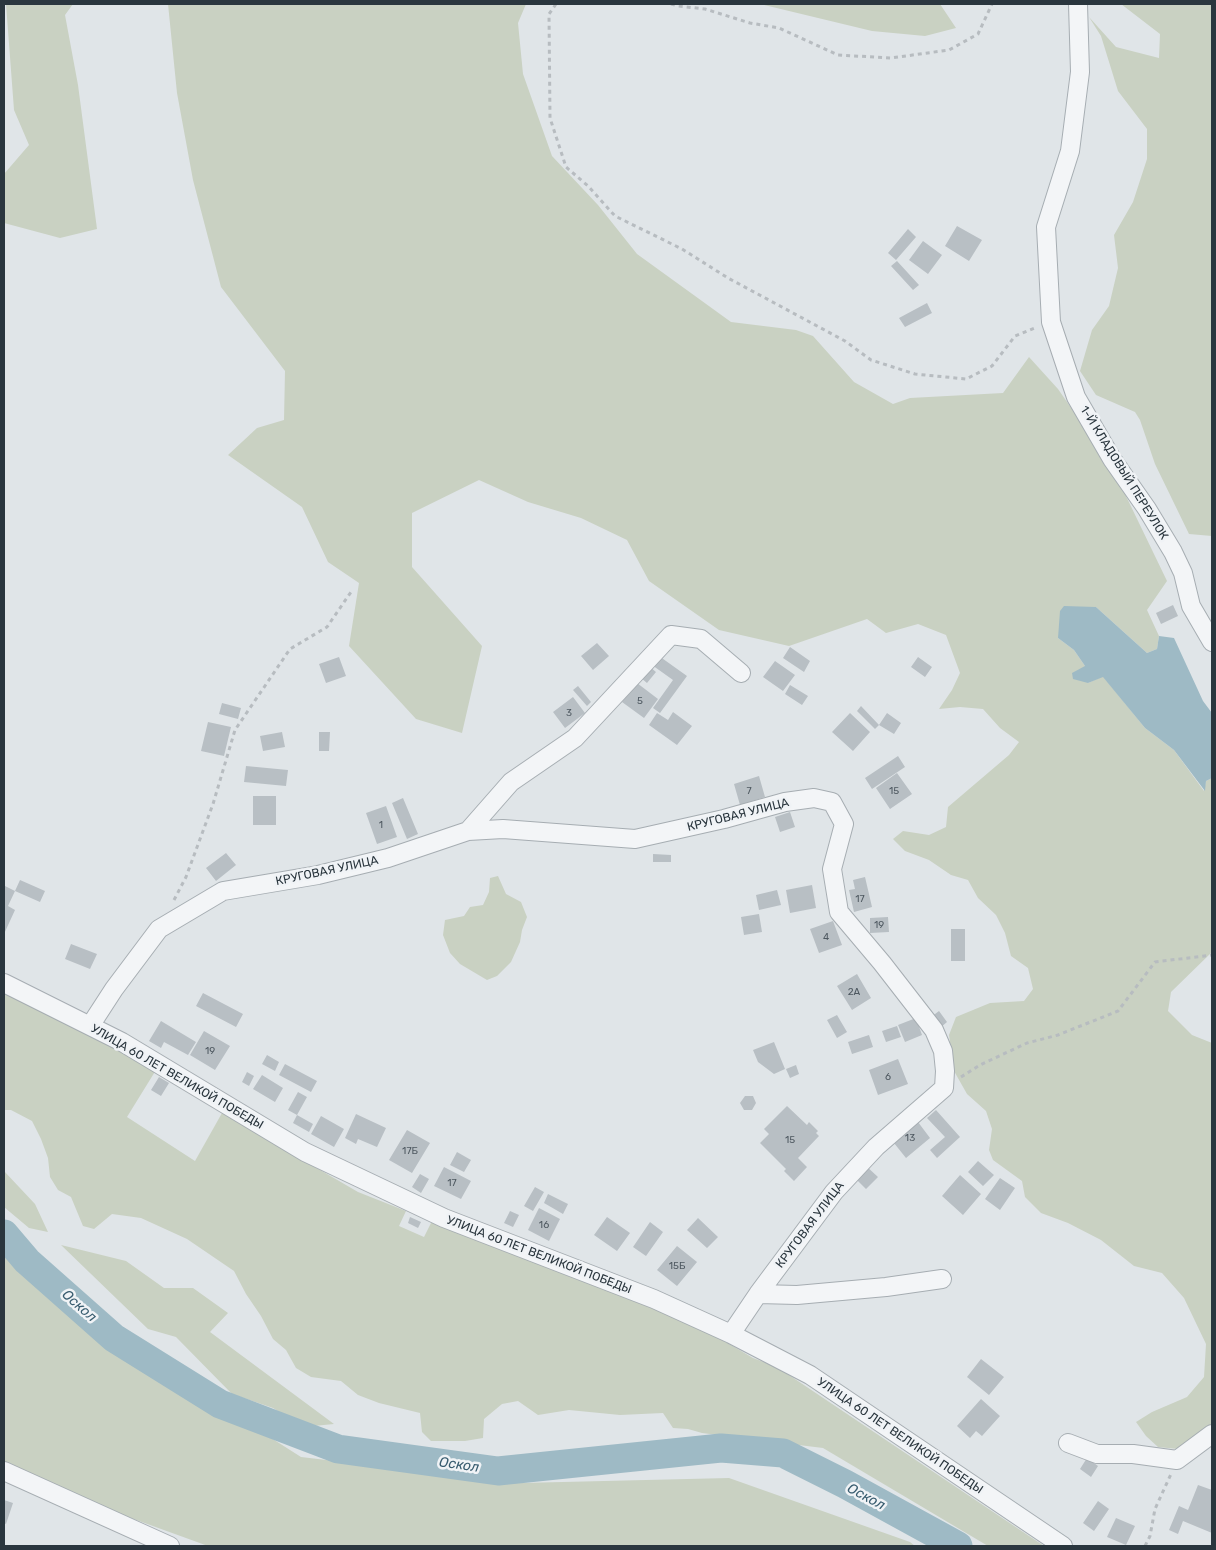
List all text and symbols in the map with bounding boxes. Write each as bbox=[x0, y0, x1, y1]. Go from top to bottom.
street label: 1-Й КЛАДОВЫЙ ПЕРЕУЛОК bbox=[1077, 403, 1171, 543]
house number: 5 bbox=[637, 695, 643, 707]
house number: 3 bbox=[566, 707, 572, 719]
house number: 7 bbox=[746, 785, 752, 797]
house number: 15 bbox=[889, 785, 899, 797]
street label: КРУГОВАЯ УЛИЦА bbox=[686, 795, 790, 835]
house number: 1 bbox=[379, 819, 383, 831]
street label: КРУГОВАЯ УЛИЦА bbox=[274, 853, 380, 889]
house number: 17 bbox=[855, 893, 865, 905]
house number: 19 bbox=[874, 919, 884, 931]
house number: 4 bbox=[823, 931, 829, 943]
house number: 2А bbox=[848, 986, 860, 998]
street label: УЛИЦА 60 ЛЕТ ВЕЛИКОЙ ПОБЕДЫ bbox=[88, 1021, 266, 1133]
house number: 19 bbox=[205, 1045, 215, 1057]
house number: 6 bbox=[885, 1071, 891, 1083]
house number: 13 bbox=[905, 1132, 915, 1144]
house number: 15 bbox=[785, 1134, 795, 1146]
house number: 17Б bbox=[402, 1145, 418, 1157]
house number: 17 bbox=[447, 1177, 457, 1189]
street label: КРУГОВАЯ УЛИЦА bbox=[773, 1179, 847, 1271]
street label: УЛИЦА 60 ЛЕТ ВЕЛИКОЙ ПОБЕДЫ bbox=[444, 1213, 634, 1297]
house number: 16 bbox=[539, 1219, 549, 1231]
house number: 15Б bbox=[669, 1260, 685, 1272]
water label: Оскол bbox=[58, 1286, 100, 1326]
street label: УЛИЦА 60 ЛЕТ ВЕЛИКОЙ ПОБЕДЫ bbox=[814, 1375, 986, 1497]
water label: Оскол bbox=[438, 1454, 480, 1476]
water label: Оскол bbox=[844, 1480, 888, 1514]

